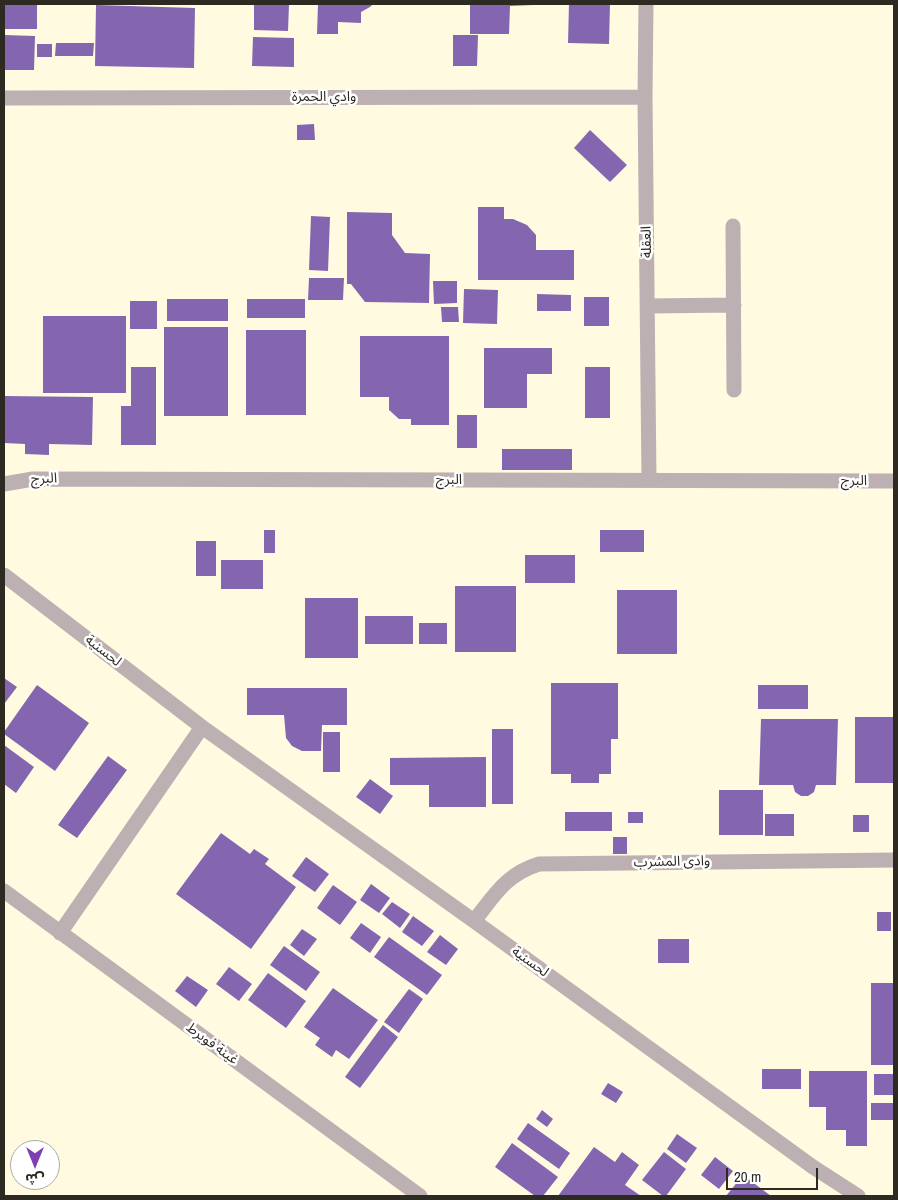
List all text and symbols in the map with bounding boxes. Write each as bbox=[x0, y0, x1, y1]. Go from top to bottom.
street label: وادي الحمرة bbox=[292, 89, 356, 105]
street label: العقلة bbox=[638, 226, 656, 258]
street label: البرج bbox=[31, 470, 57, 488]
street label: البرج bbox=[436, 472, 462, 488]
street label: البرج bbox=[841, 473, 867, 489]
street label: لحسنية bbox=[82, 632, 124, 670]
street label: وادى المشرب bbox=[634, 853, 710, 871]
street label: لحسنية bbox=[508, 943, 552, 981]
street label: غينة فويرط bbox=[183, 1019, 241, 1069]
north arrow bbox=[10, 1140, 60, 1190]
scale bar bbox=[728, 1158, 820, 1190]
text: 20 m bbox=[734, 1166, 761, 1187]
text: ش bbox=[25, 1170, 45, 1188]

